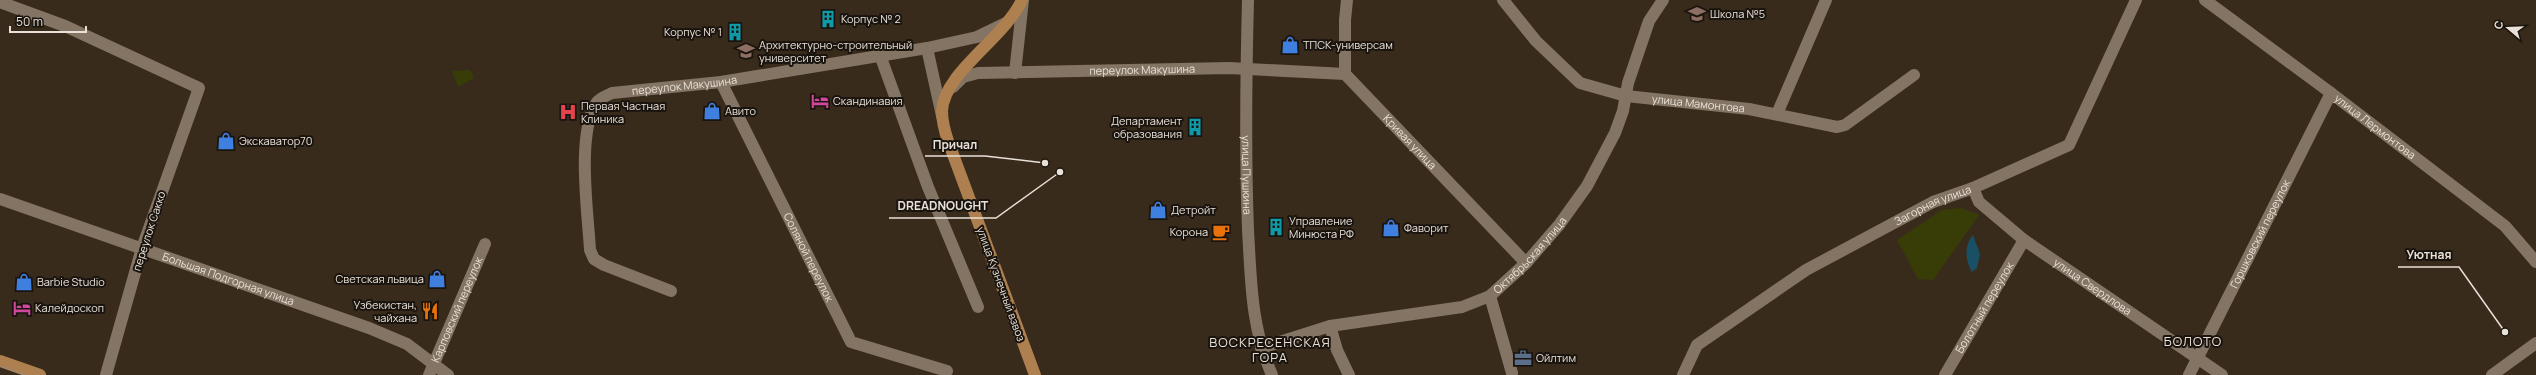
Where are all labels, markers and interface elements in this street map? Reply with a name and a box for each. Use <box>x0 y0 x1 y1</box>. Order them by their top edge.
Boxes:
school or university icon: Школа №5 <box>1687 4 1707 24</box>
place label: Школа №5 <box>1710 6 1765 21</box>
scale bar <box>10 8 86 34</box>
north arrow <box>2488 8 2528 48</box>
building icon: Корпус № 2 <box>818 9 838 29</box>
place label: Корпус № 2 <box>841 11 901 26</box>
text: 50 m <box>16 13 43 30</box>
text: С <box>2490 18 2506 31</box>
building icon: Корпус № 1 <box>725 22 745 42</box>
place label: Корпус № 1 <box>664 24 722 39</box>
shop icon: ТПСК-универсам <box>1280 35 1300 55</box>
place label: Архитектурно-строительный университет <box>759 37 912 65</box>
place label: ТПСК-универсам <box>1303 37 1393 52</box>
school or university icon: Архитектурно-строительный университет <box>736 41 756 61</box>
street label: переулок Макушина <box>1089 61 1195 78</box>
street label: переулок Макушина <box>631 71 738 98</box>
street label: улица Лермонтова <box>2332 90 2419 162</box>
hotel icon: Скандинавия <box>810 91 830 111</box>
street label: улица Мамонтова <box>1651 91 1746 116</box>
place label: Скандинавия <box>833 93 903 108</box>
place label: Первая Частная Клиника <box>581 98 665 126</box>
shop icon: Авито <box>702 101 722 121</box>
hospital icon: Первая Частная Клиника <box>558 102 578 122</box>
place label: Авито <box>725 103 757 118</box>
street label: Кривая улица <box>1380 111 1440 172</box>
place label: Департамент образования <box>1111 113 1182 141</box>
building icon: Департамент образования <box>1185 117 1205 137</box>
shop icon: Экскаватор70 <box>216 131 236 151</box>
callout: Причал <box>925 132 985 156</box>
place label: Экскаватор70 <box>239 133 312 148</box>
street label: улица Пушкина <box>1239 135 1255 215</box>
text: Причал <box>933 136 977 153</box>
street label: Горшковский переулок <box>2226 176 2294 291</box>
street label: Загорная улица <box>1891 181 1973 228</box>
street label: переулок Сакко <box>129 189 169 273</box>
callout: DREADNOUGHT <box>889 194 996 218</box>
text: DREADNOUGHT <box>898 197 989 214</box>
shop icon: Детройт <box>1148 200 1168 220</box>
place label: Детройт <box>1171 202 1216 217</box>
street label: Соляной переулок <box>781 210 838 305</box>
place label: Управление Минюста РФ <box>1289 213 1354 241</box>
street label: Октябрьская улица <box>1490 214 1570 297</box>
building icon: Управление Минюста РФ <box>1266 217 1286 237</box>
shop icon: Фаворит <box>1381 218 1401 238</box>
place label: Фаворит <box>1404 220 1449 235</box>
cafe icon: Корона <box>1211 222 1231 242</box>
street label: улица Кузнечный взвоз <box>974 224 1029 344</box>
place label: Корона <box>1170 224 1208 239</box>
callout: Уютная <box>2398 243 2459 267</box>
text: Уютная <box>2407 246 2451 263</box>
street label: Большая Подгорная улица <box>161 248 297 308</box>
street label: Карповский переулок <box>427 254 486 365</box>
street label: улица Свердлова <box>2051 254 2135 318</box>
street label: Болотный переулок <box>1951 259 2017 356</box>
shop icon: Светская львица <box>427 269 447 289</box>
place label: Светская львица <box>335 271 424 286</box>
shop icon: Barbie Studio <box>14 272 34 292</box>
place label: Barbie Studio <box>37 274 105 289</box>
place label: Узбекистан, чайхана <box>354 297 417 325</box>
hotel icon: Калейдоскоп <box>12 298 32 318</box>
place label: Калейдоскоп <box>35 300 104 315</box>
restaurant icon: Узбекистан, чайхана <box>420 301 440 321</box>
district label: БОЛОТО <box>2164 332 2222 350</box>
district label: ВОСКРЕСЕНСКАЯ ГОРА <box>1209 333 1331 366</box>
office icon: Ойлтим <box>1513 348 1533 368</box>
place label: Ойлтим <box>1536 350 1576 365</box>

